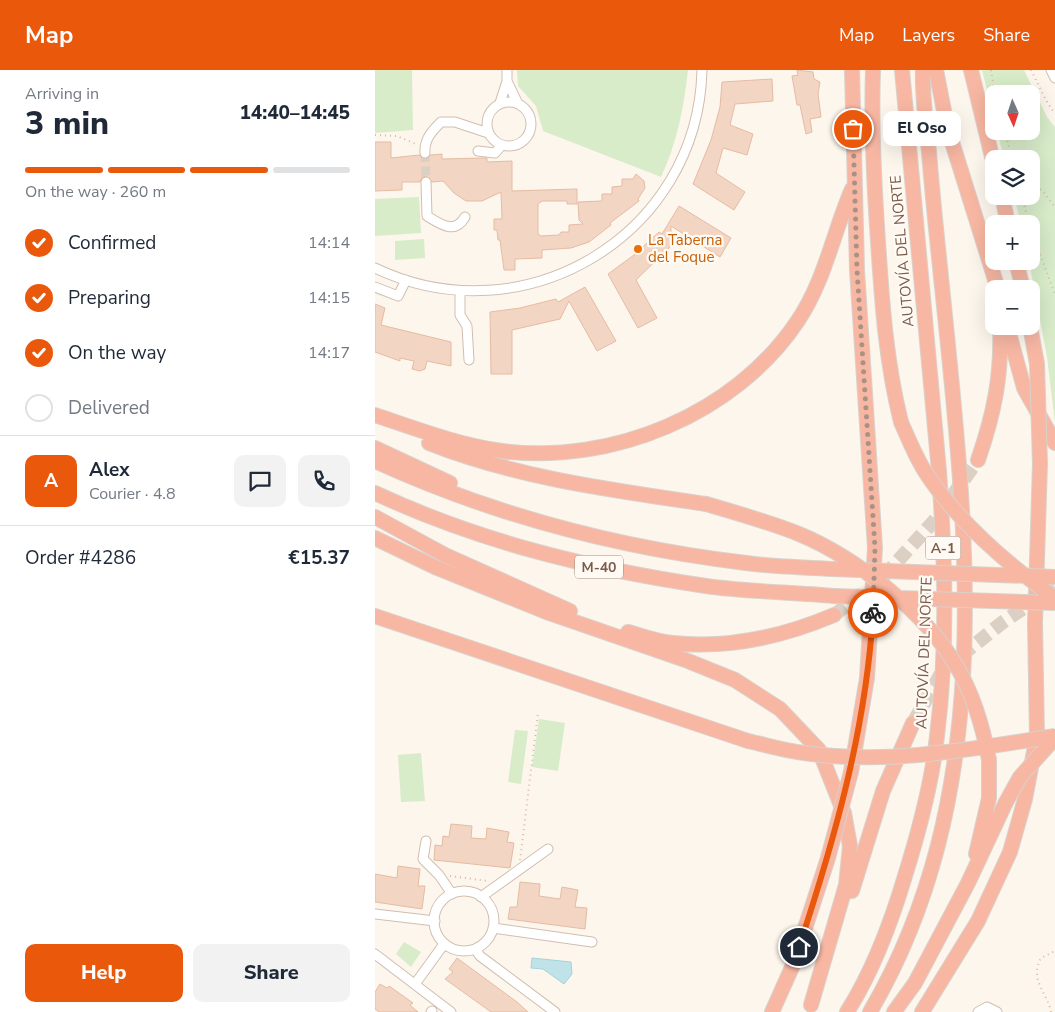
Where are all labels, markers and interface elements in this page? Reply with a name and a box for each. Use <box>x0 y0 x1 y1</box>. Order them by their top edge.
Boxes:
text: Map <box>25 19 73 51</box>
text: Map <box>839 23 874 47</box>
text: Layers <box>902 23 955 47</box>
text: Share <box>983 23 1030 47</box>
text: Arriving in <box>25 83 99 105</box>
north arrow <box>985 85 1040 140</box>
map controls <box>985 85 1040 335</box>
text: 14:40–14:45 <box>239 100 350 126</box>
text: 3 min <box>25 102 109 145</box>
pin <box>832 108 874 150</box>
callout: El Oso <box>883 112 961 146</box>
icon: bag <box>839 115 867 143</box>
text: El Oso <box>897 117 947 139</box>
button: layers <box>985 150 1040 205</box>
street label: AUTOVÍA DEL NORTE <box>885 174 919 328</box>
text: On the way · 260 m <box>25 181 166 203</box>
button: + <box>985 215 1040 270</box>
icon: check <box>25 229 53 257</box>
text: Confirmed <box>68 230 156 256</box>
place label: La Taberna del Foque <box>648 230 722 267</box>
text: 14:14 <box>308 232 350 254</box>
marker: La Taberna del Foque <box>632 243 644 255</box>
button: − <box>985 280 1040 335</box>
icon: check <box>25 284 53 312</box>
text: Preparing <box>68 285 151 311</box>
text: 14:15 <box>308 287 350 309</box>
icon: check <box>25 339 53 367</box>
text: On the way <box>68 340 166 366</box>
text: 14:17 <box>308 342 350 364</box>
text: Delivered <box>68 395 150 421</box>
button: chat <box>234 455 286 507</box>
button: phone <box>298 455 350 507</box>
text: Alex <box>89 457 130 483</box>
text: A <box>44 468 58 494</box>
text: Courier · 4.8 <box>89 483 175 505</box>
road number: A-1 <box>925 536 961 559</box>
text: Order #4286 <box>25 545 136 571</box>
text: €15.37 <box>288 545 350 571</box>
road number: M-40 <box>575 556 623 578</box>
street label: AUTOVÍA DEL NORTE <box>911 577 937 729</box>
courier <box>848 588 898 638</box>
icon: bike <box>859 599 887 627</box>
pin <box>778 926 820 968</box>
icon: home <box>785 933 813 961</box>
button: Help <box>25 944 183 1002</box>
button: Share <box>193 944 350 1002</box>

